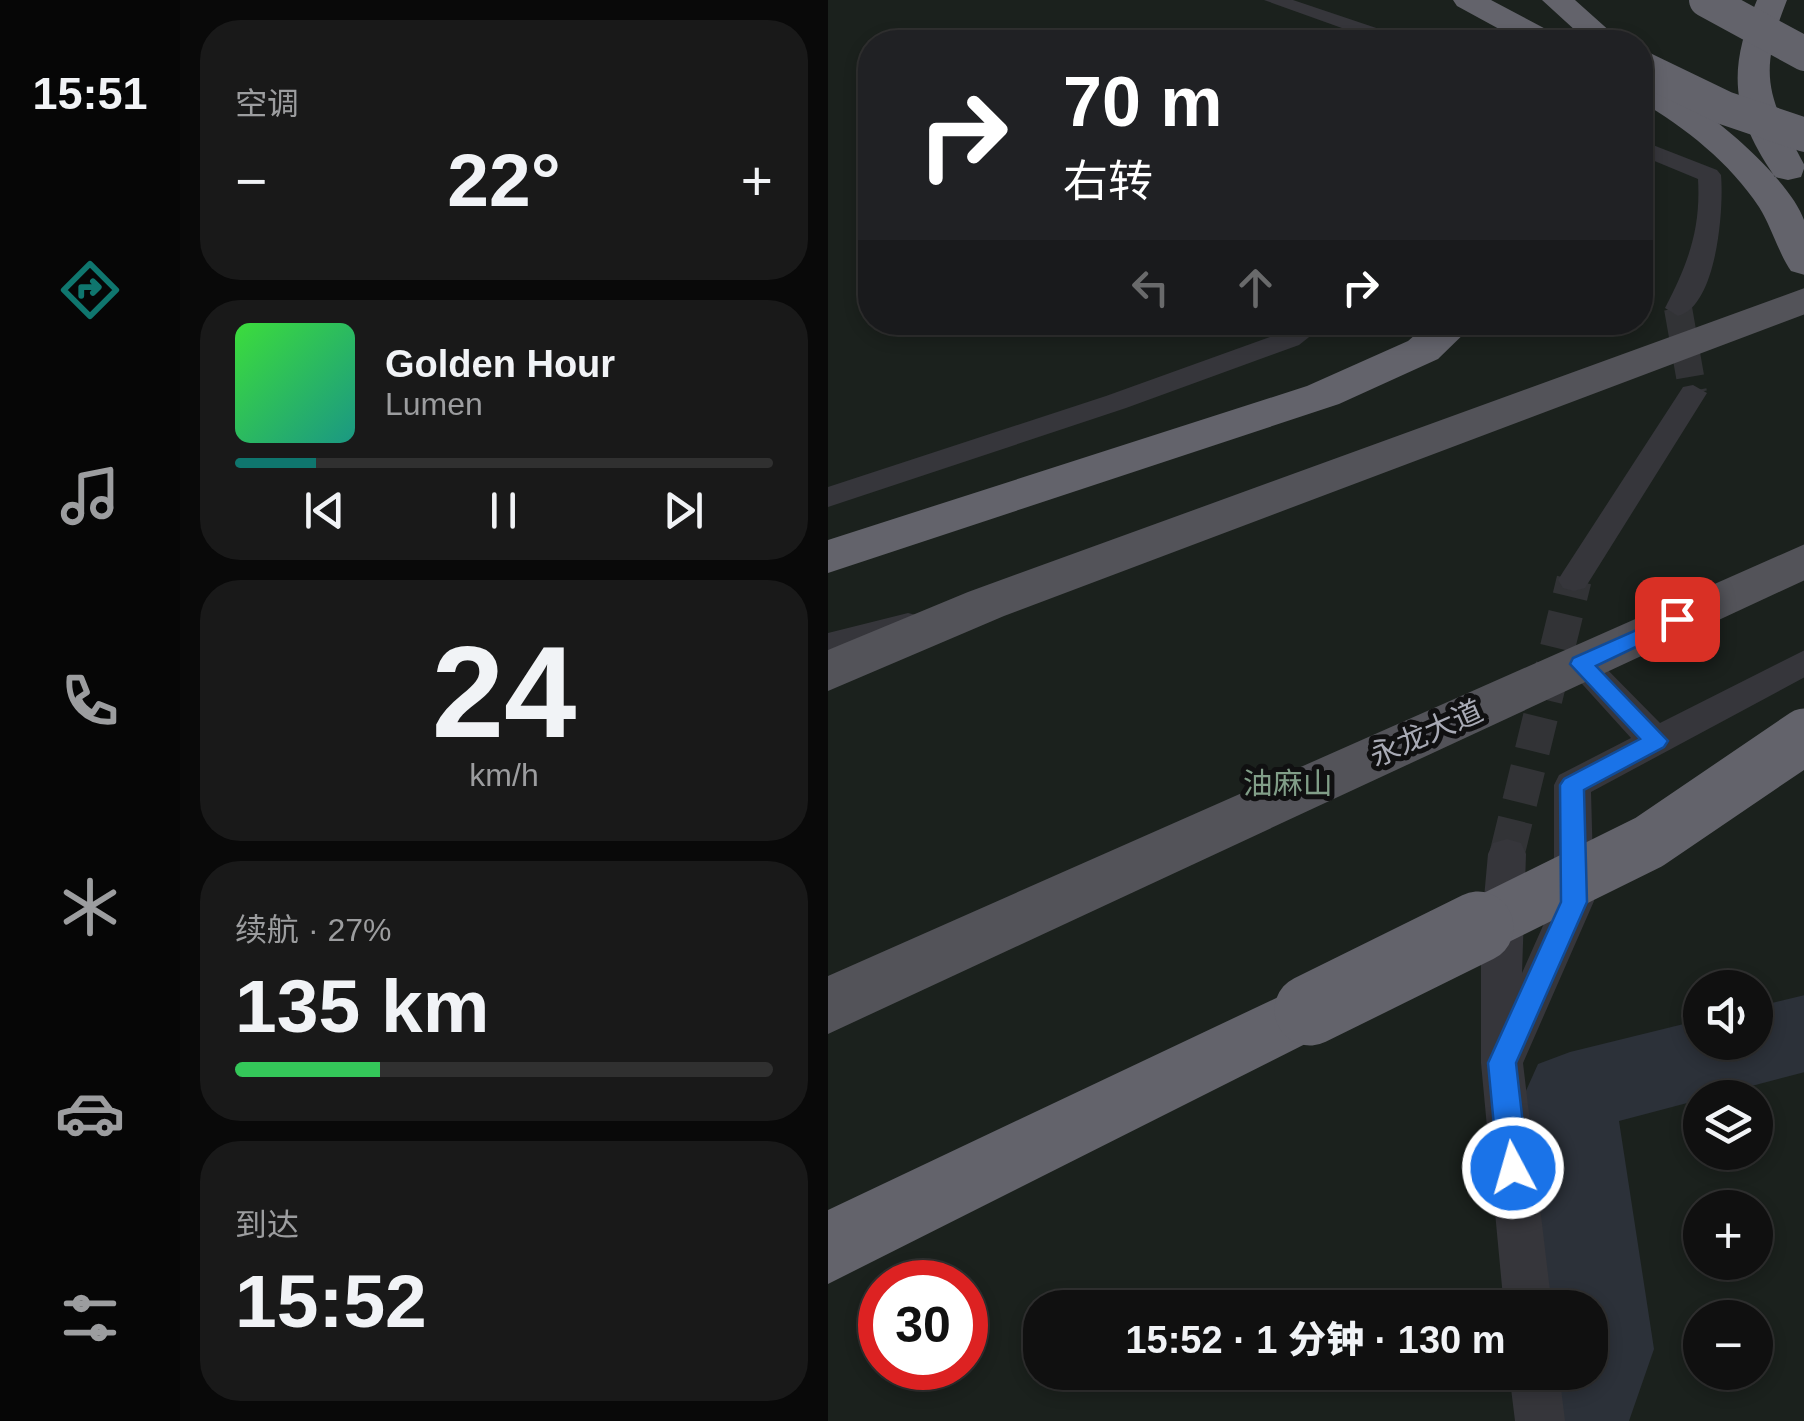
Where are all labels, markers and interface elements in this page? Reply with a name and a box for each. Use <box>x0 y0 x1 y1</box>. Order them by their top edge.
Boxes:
text: 70 m <box>1063 63 1223 141</box>
text: 15:51 <box>32 68 148 119</box>
icon: right <box>898 70 1028 200</box>
text: 空调 <box>235 86 299 122</box>
text: 22° <box>447 138 561 222</box>
text: − <box>235 150 267 212</box>
text: + <box>741 150 773 212</box>
text: 右转 <box>1063 156 1153 207</box>
icon: directions <box>55 255 125 325</box>
icon: left <box>1123 260 1178 315</box>
icon: ahead <box>1228 260 1283 315</box>
icon: right <box>1333 260 1388 315</box>
text: Golden Hour <box>385 343 615 385</box>
text: Lumen <box>385 386 483 422</box>
icon: music <box>55 461 125 531</box>
icon: previous <box>297 483 352 538</box>
icon: pause <box>476 483 531 538</box>
icon: next <box>656 483 711 538</box>
pin <box>1635 577 1720 662</box>
icon: arrive <box>1650 592 1705 647</box>
text: 24 <box>432 619 576 765</box>
icon: phone <box>55 666 125 736</box>
street label: 永龙大道 <box>1364 694 1488 772</box>
text: km/h <box>469 757 539 793</box>
park label: 油麻山 <box>1243 767 1333 800</box>
icon: climate <box>55 872 125 942</box>
text: 续航 · 27% <box>235 912 392 948</box>
text: 135 km <box>235 964 489 1048</box>
map controls <box>1683 970 1773 1390</box>
button: sound <box>1683 970 1773 1060</box>
icon: car <box>55 1078 125 1148</box>
button: layers <box>1683 1080 1773 1170</box>
position arrow <box>1461 1116 1565 1220</box>
button: + <box>1683 1190 1773 1280</box>
text: 到达 <box>235 1207 299 1243</box>
text: 15:52 <box>235 1259 427 1343</box>
speed limit sign: 30 <box>858 1260 988 1390</box>
icon: filters <box>55 1283 125 1353</box>
button: − <box>1683 1300 1773 1390</box>
text: 15:52 · 1 分钟 · 130 m <box>1125 1319 1506 1361</box>

